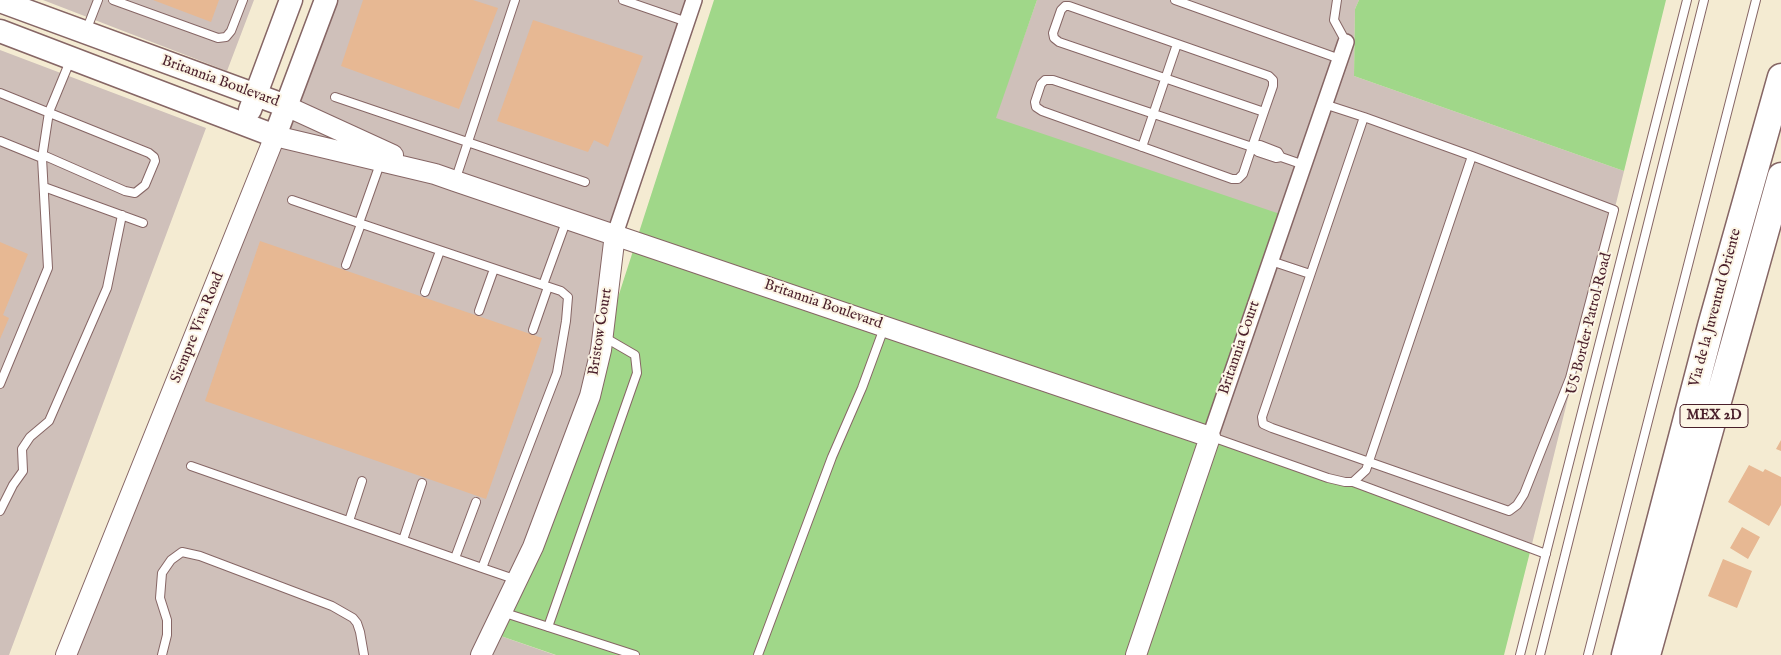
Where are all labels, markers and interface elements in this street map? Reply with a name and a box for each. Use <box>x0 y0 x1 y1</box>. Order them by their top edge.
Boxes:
street label: Britannia Boulevard <box>159 52 281 112</box>
street label: Via de la Juventud Oriente <box>1686 227 1746 389</box>
street label: US Border Patrol Road <box>1564 251 1616 397</box>
street label: Siempre Viva Road <box>168 270 228 386</box>
street label: Britannia Boulevard <box>761 276 885 334</box>
street label: Bristow Court <box>585 287 617 377</box>
street label: Britannia Court <box>1216 299 1264 397</box>
road number: MEX 2D <box>1680 404 1748 428</box>

